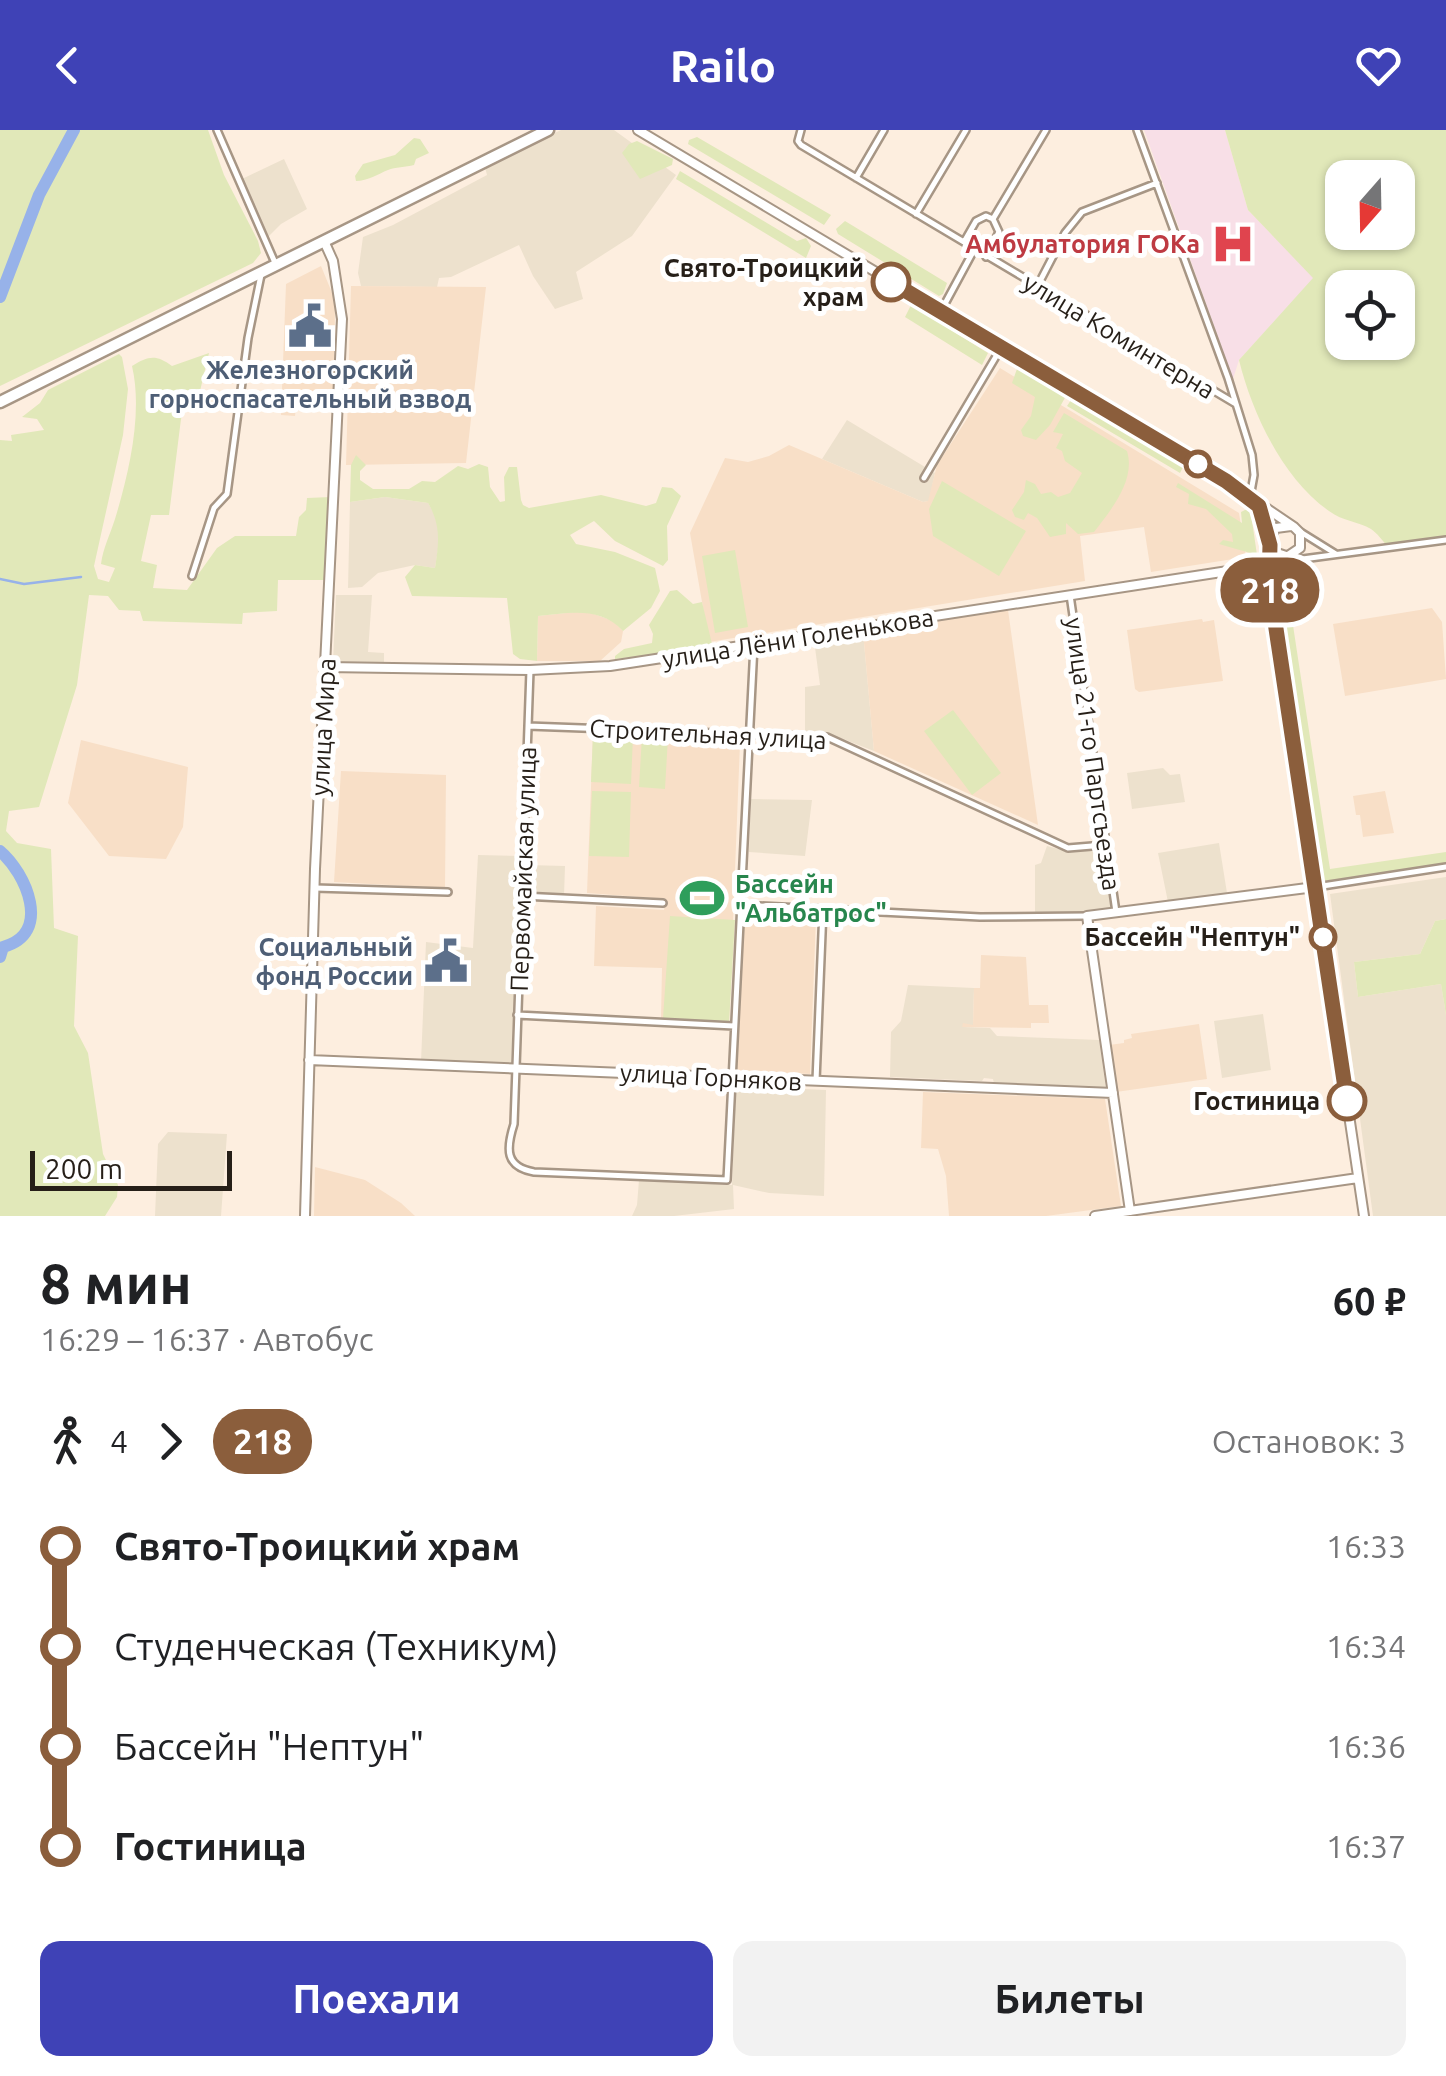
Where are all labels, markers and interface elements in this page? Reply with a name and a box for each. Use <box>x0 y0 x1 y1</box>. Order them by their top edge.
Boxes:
icon: back <box>40 38 95 93</box>
icon: heart <box>1351 38 1406 93</box>
text: Railo <box>670 40 776 91</box>
north arrow <box>1325 160 1415 250</box>
map controls <box>1325 160 1415 360</box>
hospital icon: Амбулатория ГОКа <box>1209 220 1257 268</box>
place label: Амбулатория ГОКа <box>965 230 1200 258</box>
place label: Свято-Троицкий храм <box>664 254 864 311</box>
marker: Свято-Троицкий храм <box>872 263 910 301</box>
street label: улица Коминтерна <box>1018 268 1220 404</box>
button: locate <box>1325 270 1415 360</box>
public building icon: Железногорский горноспасательный взвод <box>286 302 334 350</box>
place label: Железногорский горноспасательный взвод <box>149 356 471 413</box>
unlabelled marker <box>1185 451 1211 477</box>
line badge: 218 <box>1212 558 1328 622</box>
text: 218 <box>1240 570 1300 610</box>
street label: улица Лёни Голенькова <box>660 603 936 673</box>
street label: улица 21-го Партсъезда <box>1060 616 1126 892</box>
street label: улица Мира <box>305 657 341 797</box>
street label: Строительная улица <box>589 714 827 754</box>
street label: Первомайская улица <box>505 746 541 992</box>
place label: Бассейн "Альбатрос" <box>735 870 887 927</box>
sports icon: Бассейн "Альбатрос" <box>678 874 726 922</box>
place label: Бассейн "Нептун" <box>1085 923 1300 951</box>
marker: Бассейн "Нептун" <box>1310 924 1336 950</box>
place label: Социальный фонд России <box>256 933 413 990</box>
public building icon: Социальный фонд России <box>422 937 470 985</box>
street label: улица Горняков <box>619 1058 803 1096</box>
marker: Гостиница <box>1328 1082 1366 1120</box>
place label: Гостиница <box>1193 1087 1320 1115</box>
scale bar <box>30 1146 232 1190</box>
text: 200 m <box>45 1153 123 1184</box>
text: 8 мин <box>40 1253 192 1314</box>
text: 60 ₽ <box>1333 1280 1406 1322</box>
text: 16:29 – 16:37 · Автобус <box>40 1321 374 1357</box>
icon: walk <box>40 1414 95 1469</box>
icon: forward <box>143 1414 198 1469</box>
text: 218 <box>233 1421 292 1461</box>
text: 4 <box>110 1423 128 1459</box>
text: Остановок: 3 <box>1212 1423 1406 1459</box>
text: Свято-Троицкий храм <box>114 1525 520 1567</box>
text: 16:33 <box>1326 1528 1406 1564</box>
text: Студенческая (Техникум) <box>114 1625 559 1667</box>
text: 16:34 <box>1326 1628 1406 1664</box>
text: Бассейн "Нептун" <box>114 1725 425 1767</box>
text: 16:36 <box>1326 1728 1406 1764</box>
text: Гостиница <box>114 1825 307 1867</box>
text: 16:37 <box>1326 1828 1406 1864</box>
button: Поехали <box>40 1941 713 2056</box>
button: Билеты <box>733 1941 1406 2056</box>

